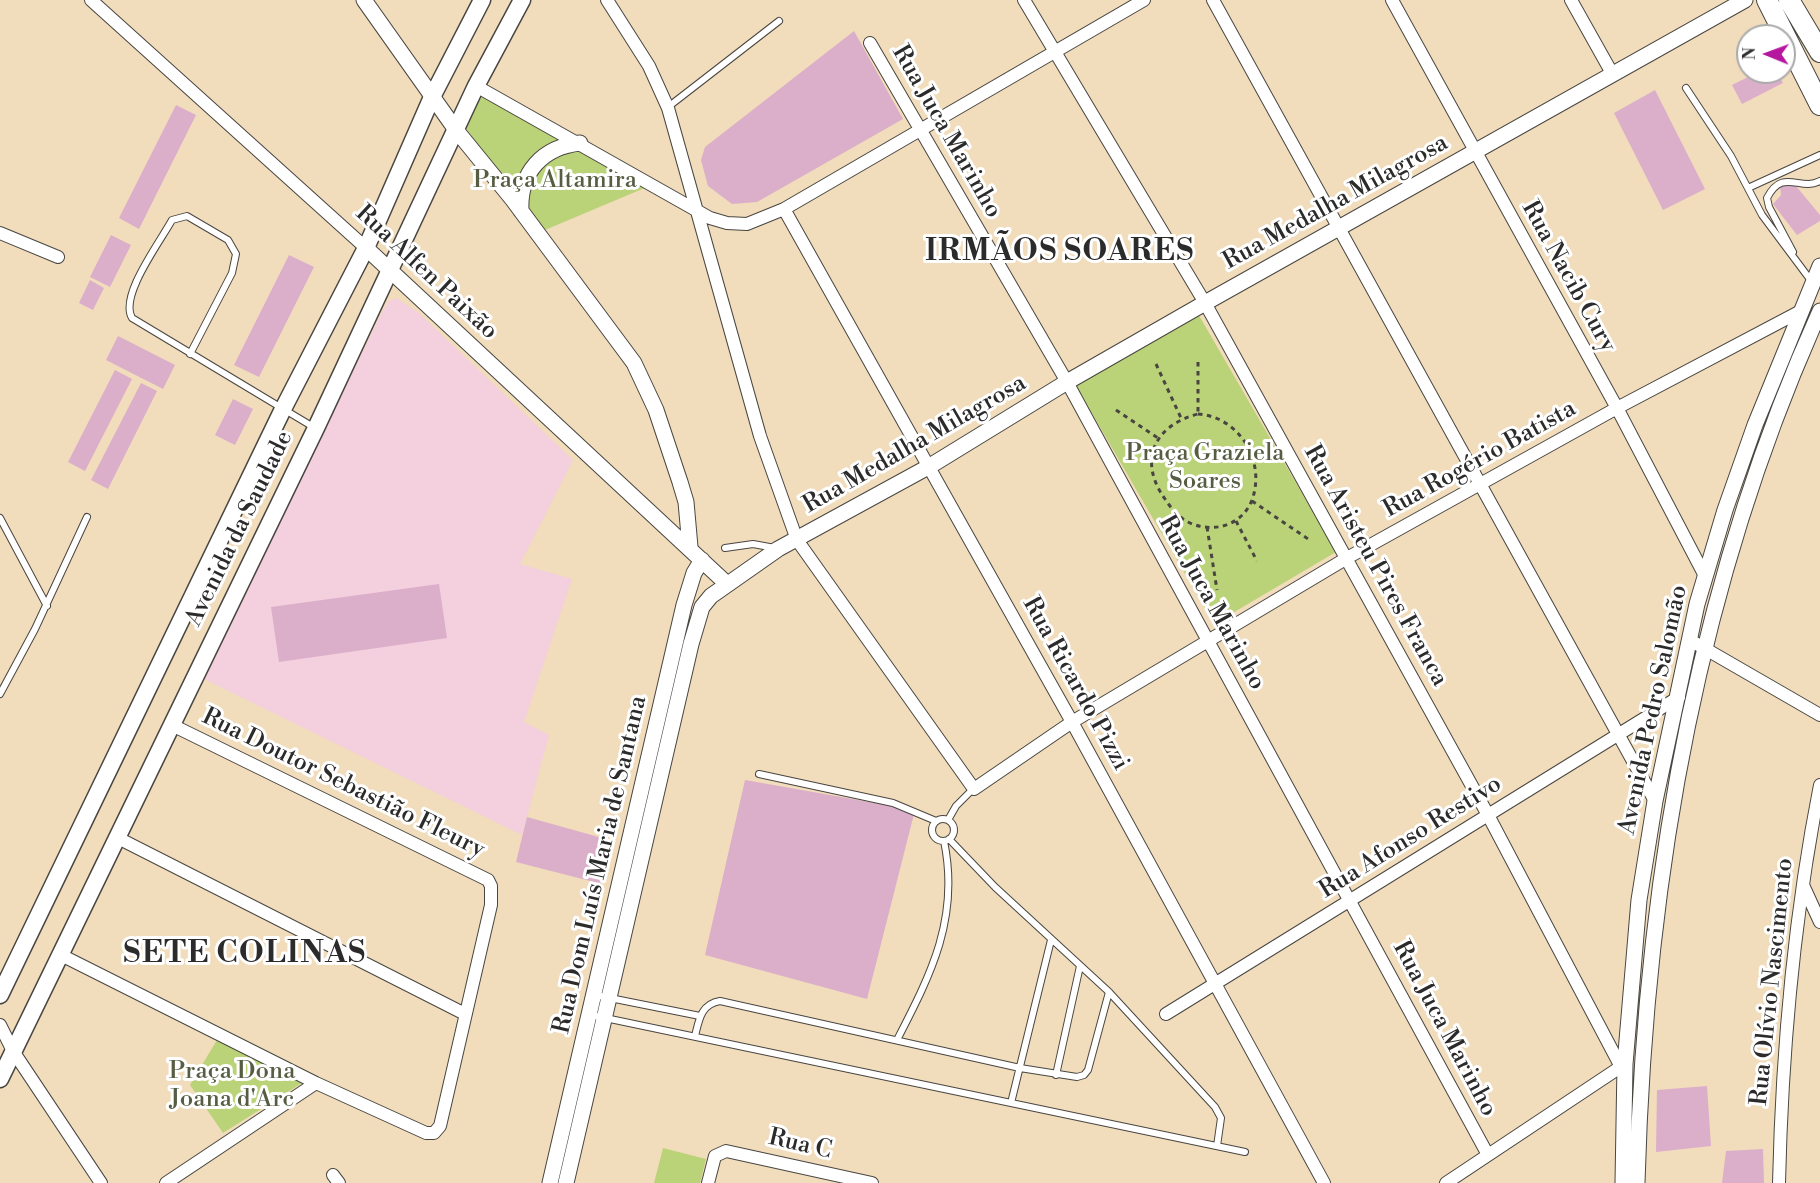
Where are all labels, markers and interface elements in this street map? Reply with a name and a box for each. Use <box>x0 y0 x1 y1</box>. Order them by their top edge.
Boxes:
north arrow <box>1736 24 1796 84</box>
street label: Rua Juca Marinho <box>885 40 1007 224</box>
text: N <box>1740 47 1760 60</box>
street label: Rua Medalha Milagrosa <box>1219 129 1453 277</box>
park label: Praça Altamira <box>473 167 637 195</box>
street label: Rua Nacib Cury <box>1515 196 1621 358</box>
street label: Rua Alfen Paixão <box>349 200 503 346</box>
district label: IRMÃOS SOARES <box>925 235 1195 271</box>
street label: Rua Medalha Milagrosa <box>798 369 1032 521</box>
street label: Rua Rogério Batista <box>1379 395 1581 525</box>
street label: Avenida da Saudade <box>180 427 300 631</box>
park label: Praça Graziela Soares <box>1126 440 1284 496</box>
street label: Rua Aristeu Pires Franca <box>1297 441 1453 691</box>
street label: Rua Juca Marinho <box>1151 511 1271 695</box>
street label: Avenida Pedro Salomão <box>1613 583 1695 837</box>
street label: Rua Ricardo Pizzi <box>1015 592 1135 776</box>
street label: Rua Dom Luís Maria de Santana <box>548 693 654 1037</box>
street label: Rua Doutor Sebastião Fleury <box>197 703 489 865</box>
street label: Rua Afonso Restivo <box>1315 770 1507 906</box>
street label: Rua Olívio Nascimento <box>1746 857 1800 1107</box>
street label: Rua Juca Marinho <box>1386 936 1502 1122</box>
district label: SETE COLINAS <box>123 937 367 973</box>
park label: Praça Dona Joana d'Arc <box>169 1058 295 1114</box>
street label: Rua C <box>766 1124 834 1166</box>

